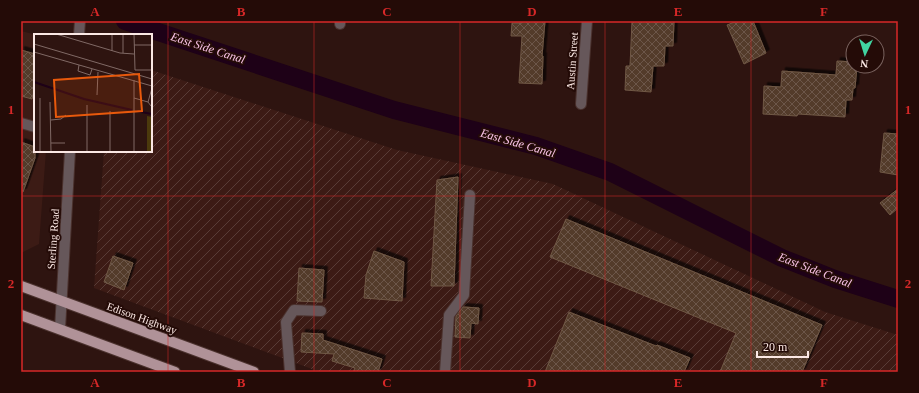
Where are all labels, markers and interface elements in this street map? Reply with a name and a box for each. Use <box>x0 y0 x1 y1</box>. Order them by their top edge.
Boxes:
text: A <box>90 4 100 19</box>
text: B <box>237 4 246 19</box>
text: C <box>382 4 392 19</box>
text: D <box>527 4 537 19</box>
text: E <box>674 4 682 19</box>
text: F <box>820 4 828 19</box>
water label: East Side Canal <box>168 29 248 67</box>
street label: Austin Street <box>564 32 580 90</box>
inset map <box>34 34 152 152</box>
north arrow <box>845 34 885 74</box>
text: N <box>860 58 869 70</box>
text: 1 <box>8 102 14 117</box>
text: 1 <box>905 102 911 117</box>
water label: East Side Canal <box>478 125 558 161</box>
street label: Sterling Road <box>45 208 61 270</box>
water label: East Side Canal <box>775 249 854 291</box>
text: 2 <box>8 276 14 291</box>
text: 2 <box>905 276 911 291</box>
street label: Edison Highway <box>105 300 179 336</box>
scale bar <box>757 333 808 359</box>
text: 20 m <box>763 340 788 354</box>
text: A <box>90 375 100 390</box>
text: B <box>237 375 246 390</box>
text: C <box>382 375 392 390</box>
text: D <box>527 375 537 390</box>
text: E <box>674 375 682 390</box>
text: F <box>820 375 828 390</box>

